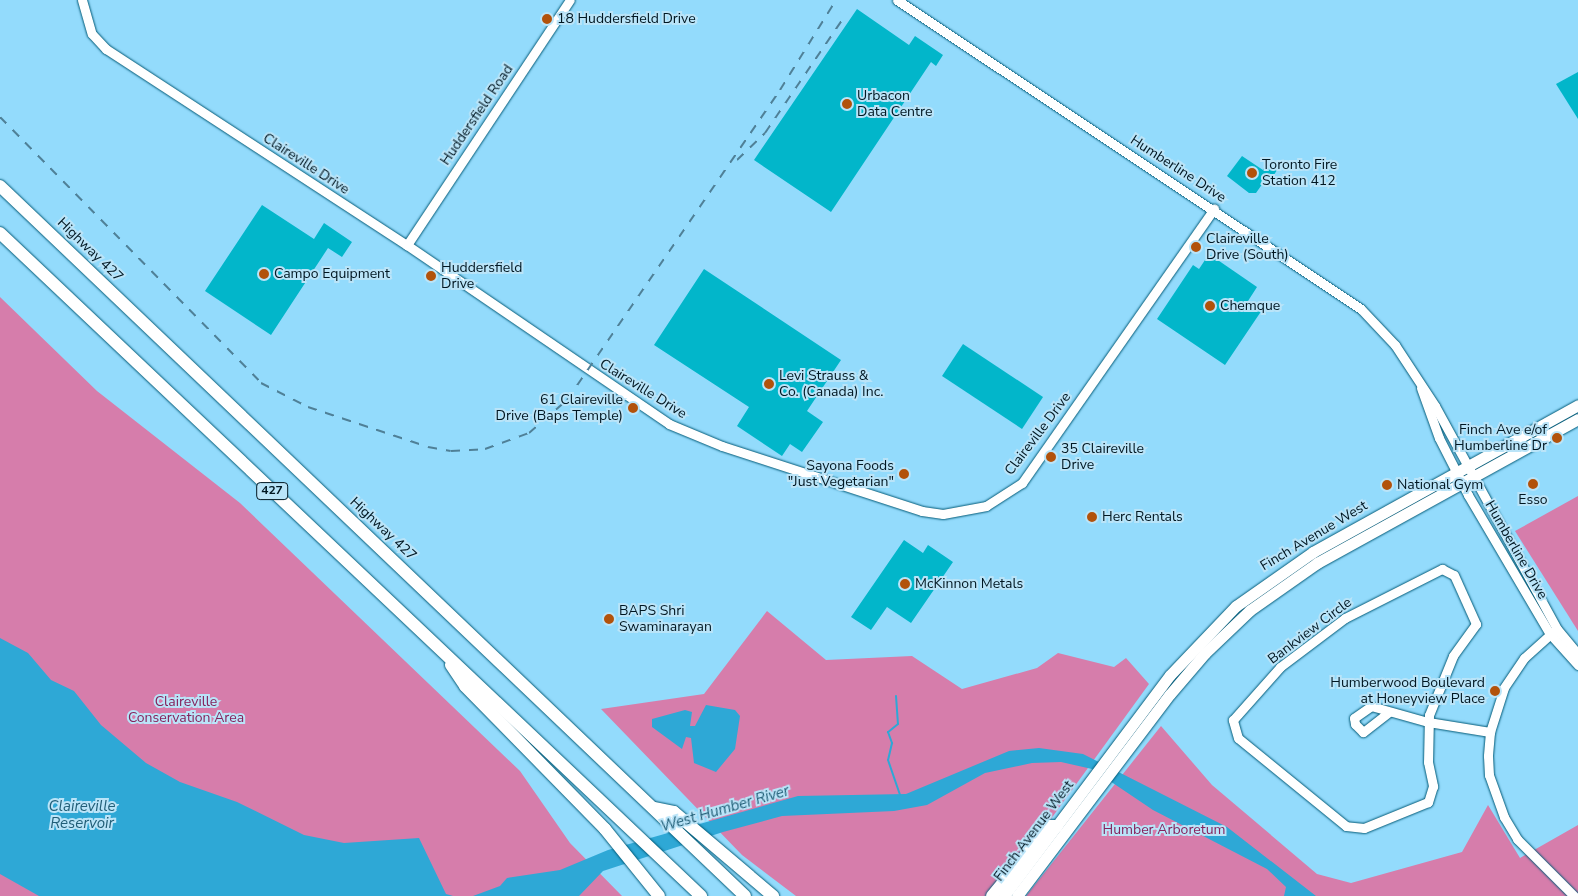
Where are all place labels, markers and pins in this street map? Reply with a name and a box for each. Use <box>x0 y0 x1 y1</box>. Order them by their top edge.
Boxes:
place label: 18 Huddersfield Drive <box>557 11 696 27</box>
marker: 18 Huddersfield Drive <box>541 13 553 25</box>
place label: Urbacon Data Centre <box>857 88 932 120</box>
marker: Urbacon Data Centre <box>841 98 853 110</box>
place label: Toronto Fire Station 412 <box>1262 157 1337 190</box>
marker: Toronto Fire Station 412 <box>1246 167 1258 179</box>
place label: Claireville Drive (South) <box>1206 231 1289 264</box>
marker: Claireville Drive (South) <box>1190 241 1202 253</box>
place label: Huddersfield Drive <box>441 260 522 292</box>
place label: Campo Equipment <box>274 266 390 282</box>
marker: Campo Equipment <box>258 268 270 280</box>
marker: Huddersfield Drive <box>425 270 437 282</box>
place label: Chemque <box>1220 298 1280 314</box>
marker: Chemque <box>1204 300 1216 312</box>
place label: Levi Strauss & Co. (Canada) Inc. <box>779 368 883 401</box>
marker: Levi Strauss & Co. (Canada) Inc. <box>763 378 775 390</box>
place label: 61 Claireville Drive (Baps Temple) <box>496 392 623 424</box>
marker: 61 Claireville Drive (Baps Temple) <box>627 402 639 414</box>
place label: Finch Ave e/of Humberline Dr <box>1454 422 1547 454</box>
marker: Finch Ave e/of Humberline Dr <box>1551 432 1563 444</box>
place label: 35 Claireville Drive <box>1061 441 1144 474</box>
marker: 35 Claireville Drive <box>1045 451 1057 463</box>
place label: Sayona Foods "Just Vegetarian" <box>788 458 894 491</box>
marker: Sayona Foods "Just Vegetarian" <box>898 468 910 480</box>
place label: National Gym <box>1397 477 1483 493</box>
marker: Esso <box>1527 478 1539 490</box>
marker: National Gym <box>1381 479 1393 491</box>
place label: Esso <box>1518 492 1548 508</box>
place label: Herc Rentals <box>1102 509 1183 525</box>
marker: Herc Rentals <box>1086 511 1098 523</box>
place label: McKinnon Metals <box>915 576 1023 592</box>
marker: McKinnon Metals <box>899 578 911 590</box>
place label: BAPS Shri Swaminarayan <box>619 603 712 636</box>
marker: BAPS Shri Swaminarayan <box>603 613 615 625</box>
place label: Humberwood Boulevard at Honeyview Place <box>1330 675 1485 708</box>
marker: Humberwood Boulevard at Honeyview Place <box>1489 685 1501 697</box>

